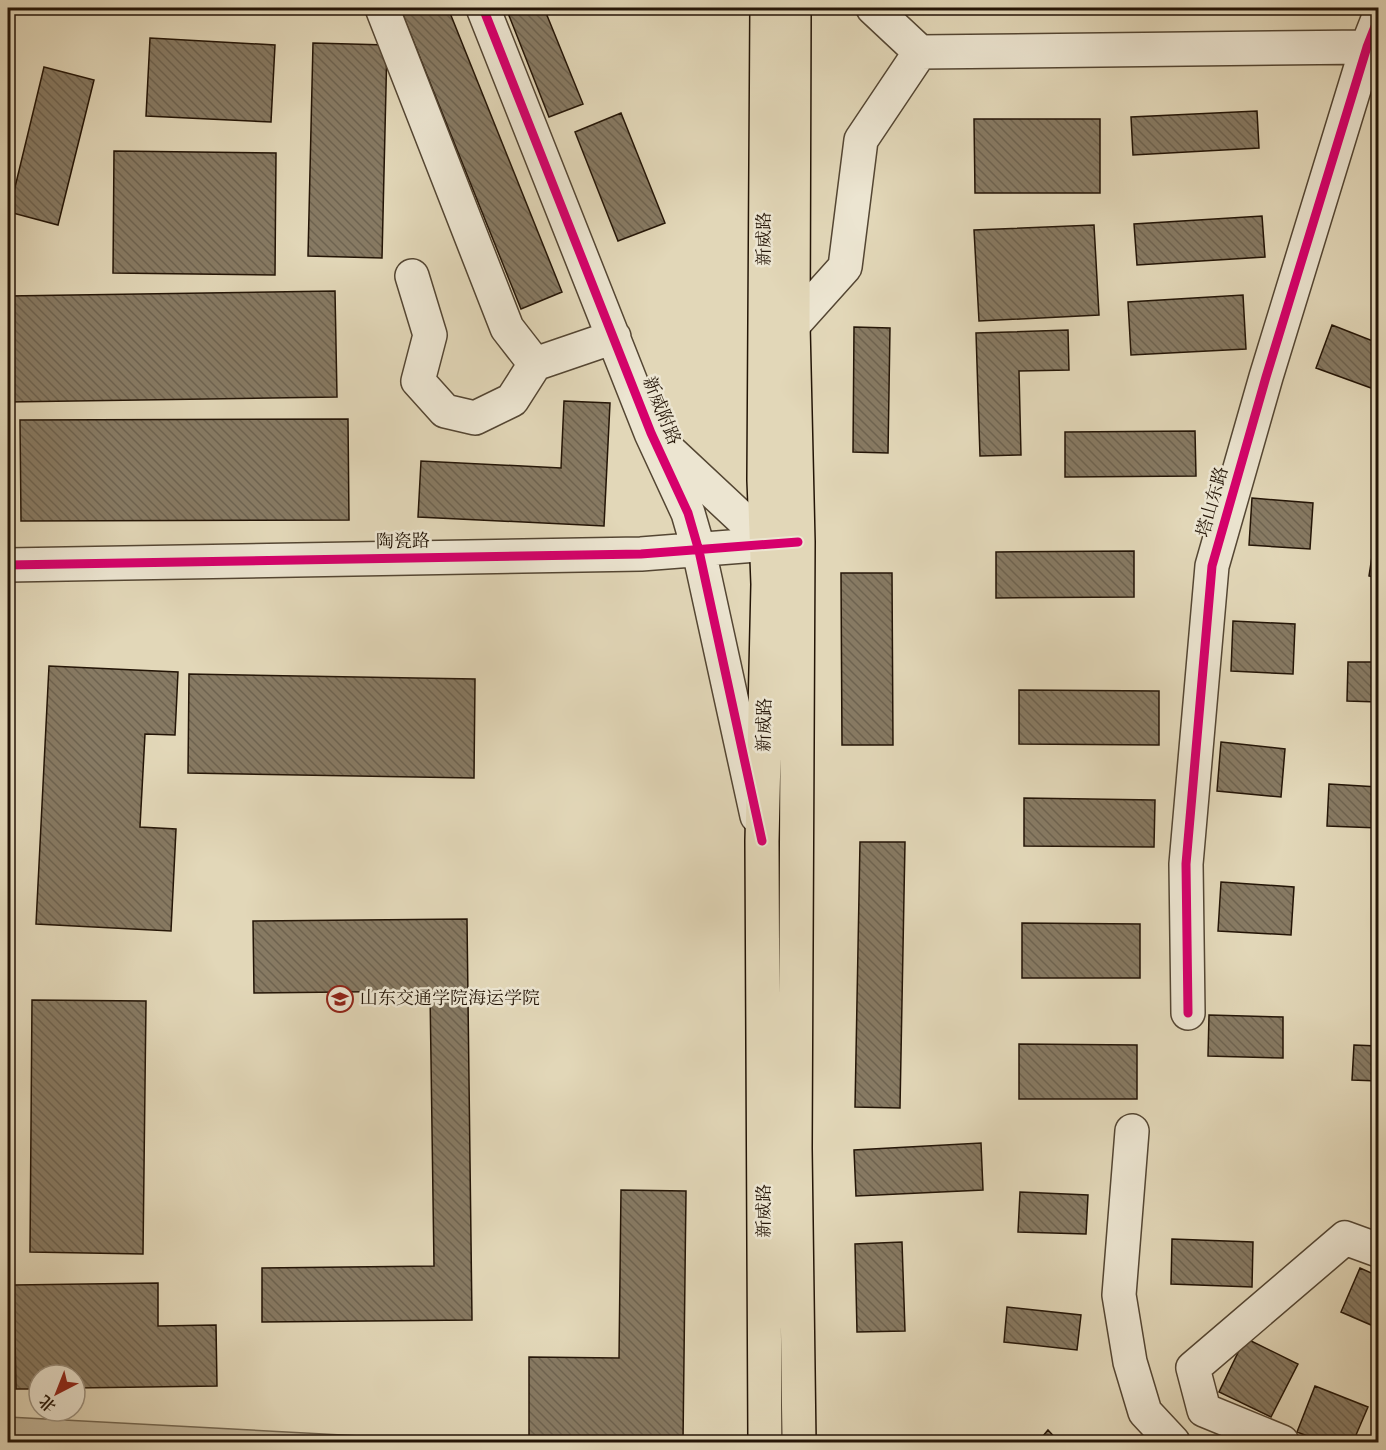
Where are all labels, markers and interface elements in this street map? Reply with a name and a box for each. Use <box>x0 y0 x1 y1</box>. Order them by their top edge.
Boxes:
street label: 新威路 <box>754 212 774 266</box>
street label: 新威附路 <box>639 374 685 448</box>
street label: 塔山东路 <box>1193 464 1232 539</box>
street label: 陶瓷路 <box>376 531 430 551</box>
street label: 新威路 <box>754 698 774 752</box>
school or university icon: 山东交通学院海运学院 <box>325 984 355 1014</box>
place label: 山东交通学院海运学院 <box>360 988 540 1008</box>
street label: 新威路 <box>754 1184 774 1238</box>
north arrow <box>27 1363 87 1423</box>
text: 北 <box>36 1391 60 1415</box>

